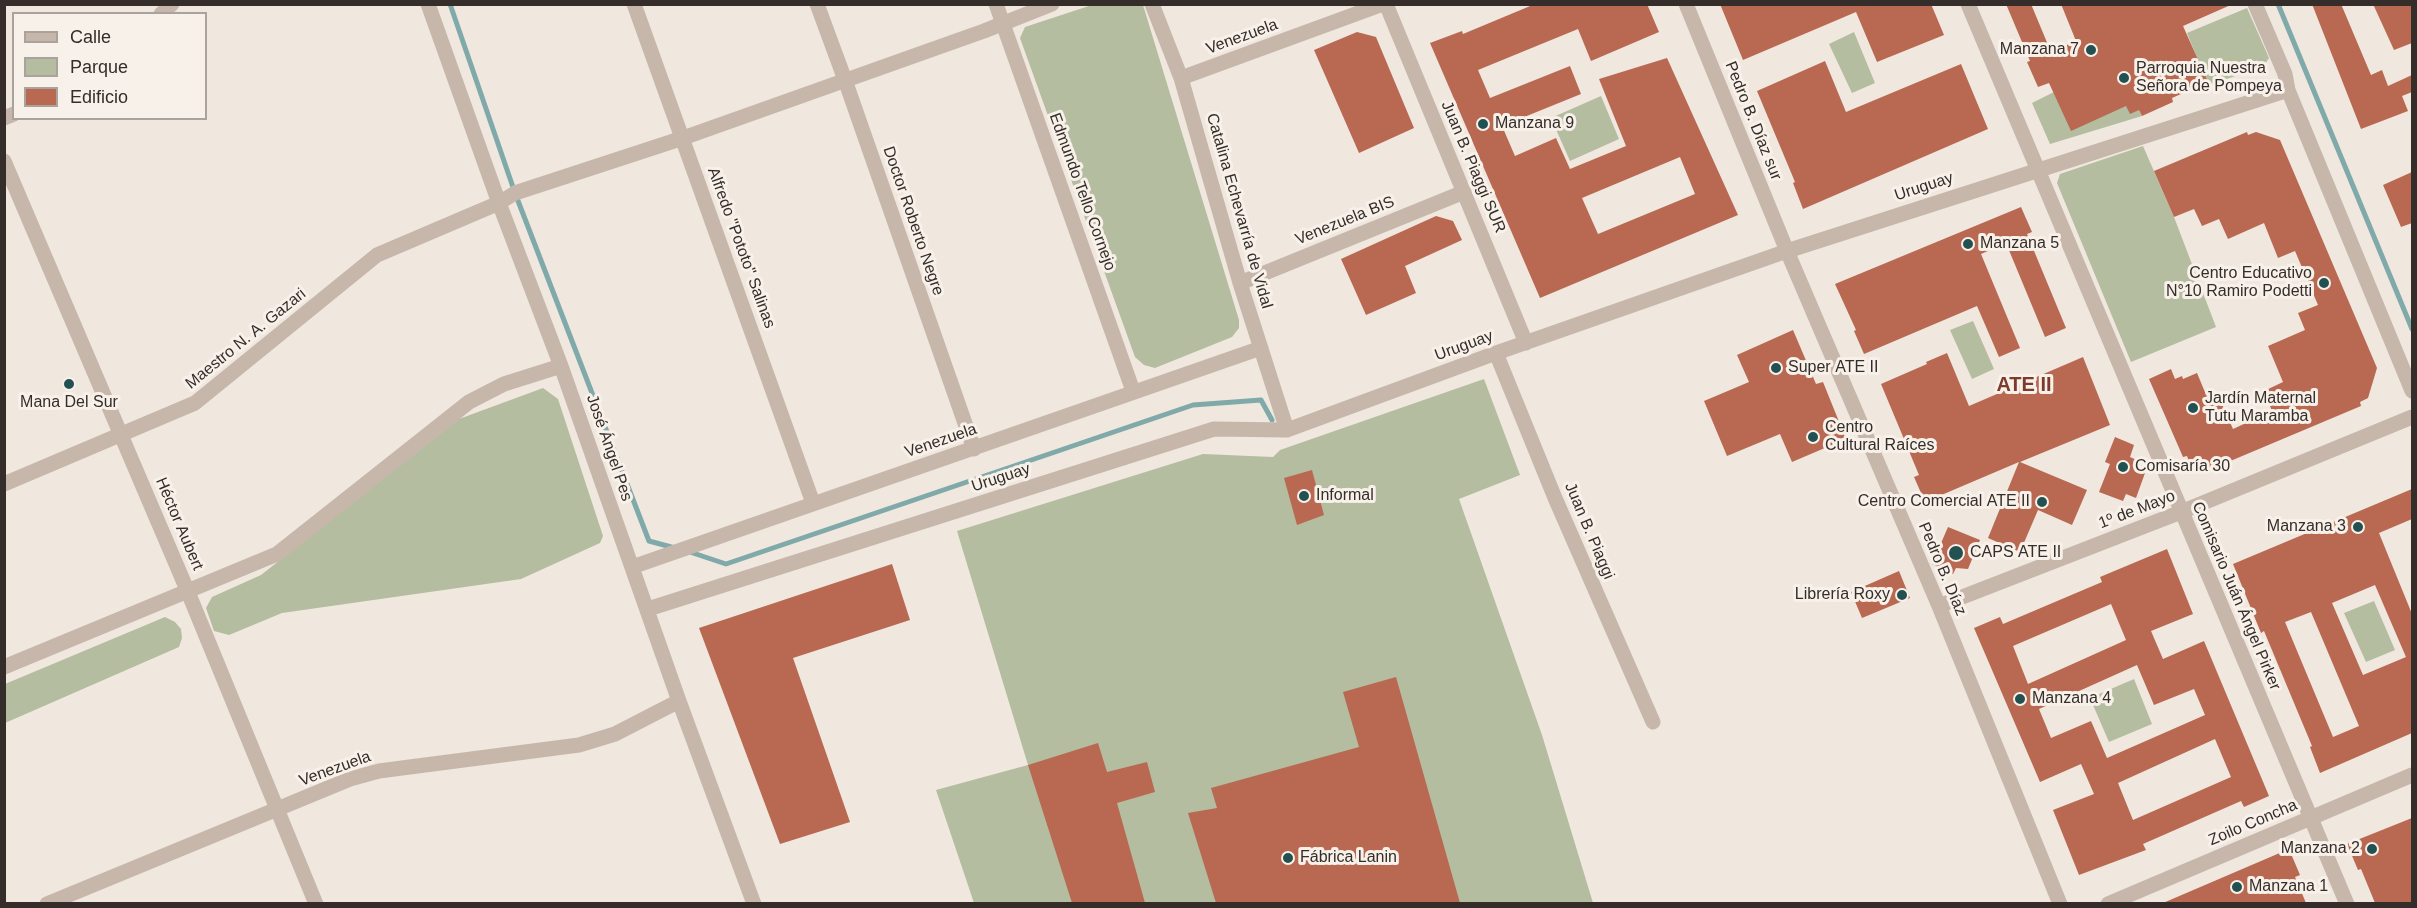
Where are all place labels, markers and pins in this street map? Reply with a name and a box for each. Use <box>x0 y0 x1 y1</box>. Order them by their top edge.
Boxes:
place label: Manzana 7 <box>2000 40 2079 60</box>
marker: Manzana 7 <box>2084 43 2098 57</box>
place label: Parroquia Nuestra Señora de Pompeya <box>2136 59 2282 97</box>
marker: Parroquia Nuestra Señora de Pompeya <box>2117 71 2131 85</box>
place label: Manzana 9 <box>1495 114 1574 134</box>
marker: Manzana 9 <box>1476 117 1490 131</box>
place label: Manzana 5 <box>1980 234 2059 254</box>
marker: Manzana 5 <box>1961 237 1975 251</box>
place label: Centro Educativo N°10 Ramiro Podetti <box>2166 264 2312 302</box>
marker: Centro Educativo N°10 Ramiro Podetti <box>2317 276 2331 290</box>
place label: Super ATE II <box>1788 358 1878 378</box>
marker: Super ATE II <box>1769 361 1783 375</box>
marker: Mana Del Sur <box>62 377 76 391</box>
place label: Jardín Maternal Tutu Maramba <box>2205 389 2316 427</box>
place label: Mana Del Sur <box>20 393 118 413</box>
marker: Jardín Maternal Tutu Maramba <box>2186 401 2200 415</box>
place label: Centro Cultural Raíces <box>1825 418 1934 456</box>
marker: Centro Cultural Raíces <box>1806 430 1820 444</box>
place label: Comisaría 30 <box>2135 457 2230 477</box>
marker: Comisaría 30 <box>2116 460 2130 474</box>
place label: Informal <box>1316 486 1374 506</box>
marker: Informal <box>1297 489 1311 503</box>
place label: Centro Comercial ATE II <box>1858 492 2030 512</box>
marker: Centro Comercial ATE II <box>2035 495 2049 509</box>
place label: Manzana 3 <box>2267 517 2346 537</box>
marker: Manzana 3 <box>2351 520 2365 534</box>
place label: CAPS ATE II <box>1970 543 2061 563</box>
marker: CAPS ATE II <box>1947 544 1965 562</box>
place label: Librería Roxy <box>1795 585 1890 605</box>
marker: Librería Roxy <box>1895 588 1909 602</box>
place label: Manzana 4 <box>2032 689 2111 709</box>
marker: Manzana 4 <box>2013 692 2027 706</box>
place label: Manzana 2 <box>2281 839 2360 859</box>
marker: Manzana 2 <box>2365 842 2379 856</box>
place label: Fábrica Lanin <box>1300 848 1397 868</box>
marker: Fábrica Lanin <box>1281 851 1295 865</box>
place label: Manzana 1 <box>2249 877 2328 897</box>
marker: Manzana 1 <box>2230 880 2244 894</box>

